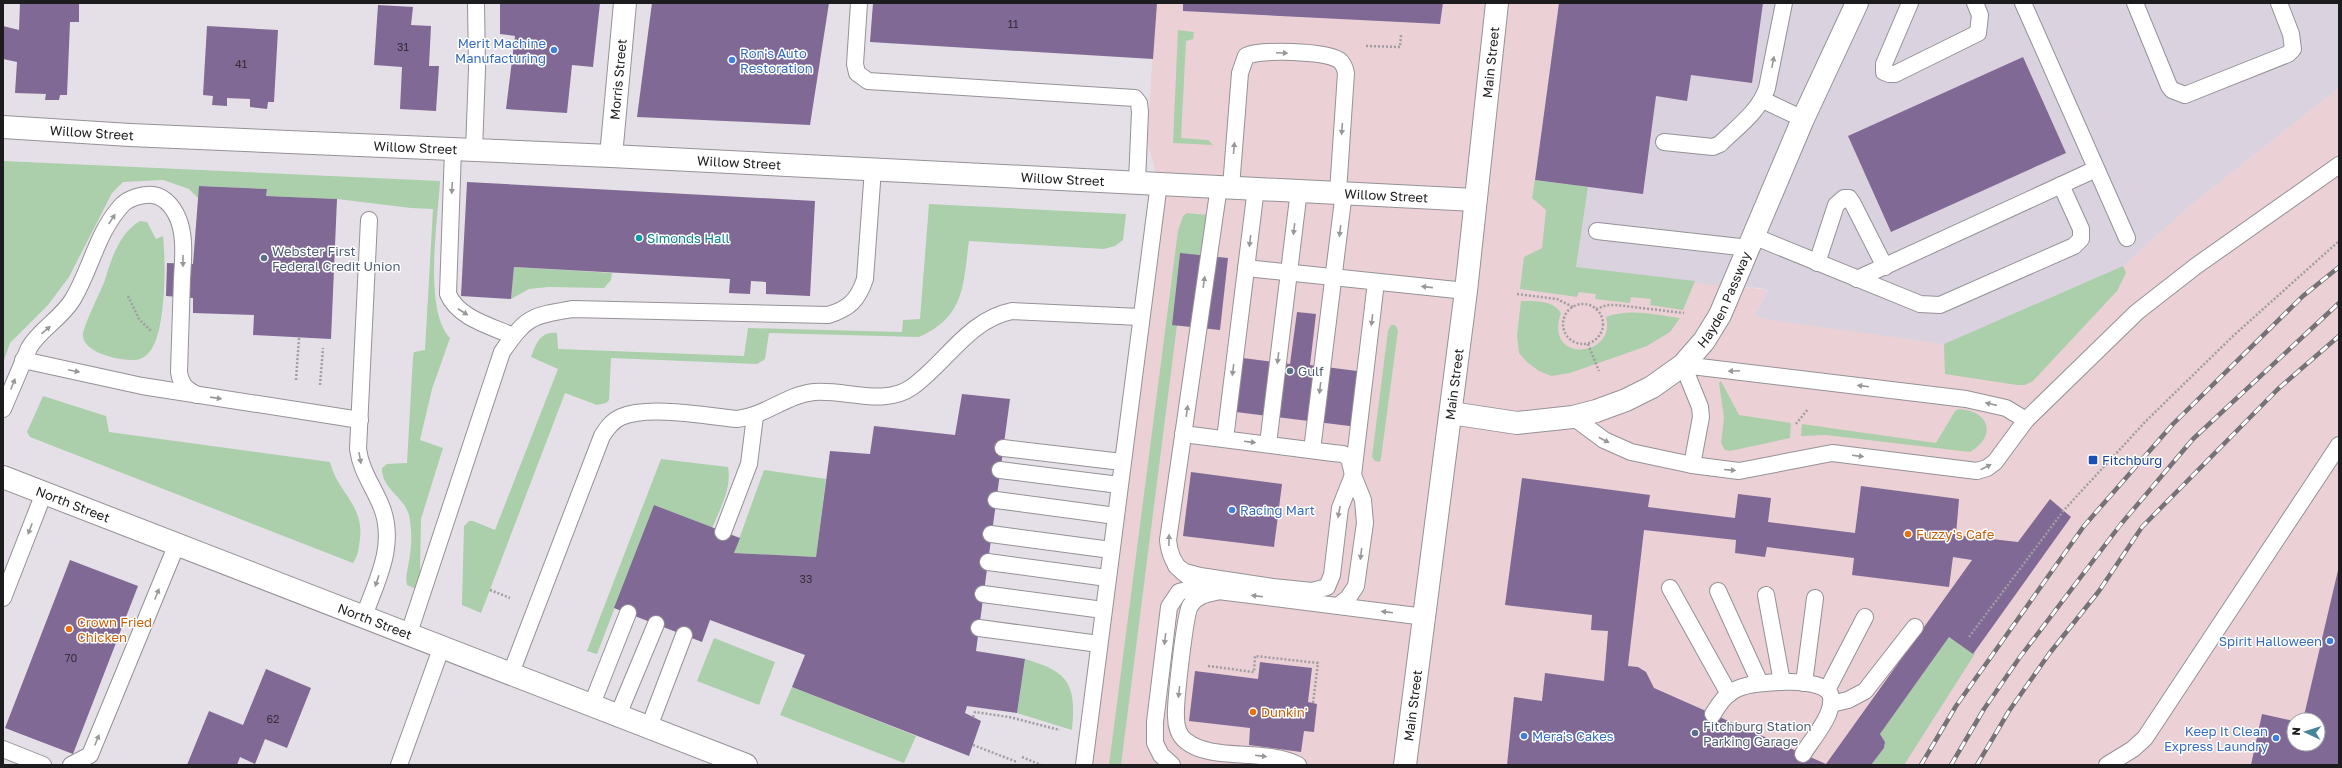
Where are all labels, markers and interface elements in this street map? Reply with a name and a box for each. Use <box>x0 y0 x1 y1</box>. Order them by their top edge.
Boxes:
house number: 11 <box>1008 17 1018 30</box>
street label: Main Street <box>1479 26 1502 99</box>
place label: Merit Machine Manufacturing <box>455 35 546 66</box>
street label: Morris Street <box>606 38 630 121</box>
house number: 31 <box>397 40 409 53</box>
marker: Merit Machine Manufacturing <box>549 45 559 55</box>
place label: Ron's Auto Restoration <box>740 45 813 76</box>
one-way arrow <box>1276 50 1289 56</box>
marker: Ron's Auto Restoration <box>727 55 737 65</box>
one-way arrow <box>1770 56 1776 68</box>
house number: 41 <box>235 57 247 70</box>
street label: Willow Street <box>49 122 134 143</box>
one-way arrow <box>1339 123 1346 135</box>
street label: Willow Street <box>373 138 458 157</box>
one-way arrow <box>1231 142 1237 154</box>
street label: Willow Street <box>697 152 782 173</box>
street label: Willow Street <box>1020 169 1105 189</box>
one-way arrow <box>448 182 455 194</box>
street label: Willow Street <box>1344 185 1429 206</box>
one-way arrow <box>108 213 115 225</box>
one-way arrow <box>1291 223 1297 235</box>
one-way arrow <box>1337 225 1343 237</box>
place label: Simonds Hall <box>647 230 730 246</box>
marker: Simonds Hall <box>634 233 644 243</box>
one-way arrow <box>1246 235 1253 247</box>
place label: Webster First Federal Credit Union <box>272 243 400 274</box>
street label: Hayden Passway <box>1694 248 1754 351</box>
marker: Webster First Federal Credit Union <box>259 253 269 263</box>
one-way arrow <box>180 255 186 268</box>
one-way arrow <box>1201 276 1207 288</box>
one-way arrow <box>1421 284 1433 290</box>
one-way arrow <box>457 308 468 316</box>
one-way arrow <box>1368 314 1375 326</box>
one-way arrow <box>40 325 51 334</box>
street label: Main Street <box>1441 348 1467 421</box>
one-way arrow <box>1275 352 1282 364</box>
place label: Gulf <box>1298 363 1324 379</box>
one-way arrow <box>1230 364 1236 376</box>
marker: Gulf <box>1285 366 1295 376</box>
one-way arrow <box>1728 367 1740 374</box>
one-way arrow <box>68 369 81 375</box>
one-way arrow <box>10 378 16 390</box>
one-way arrow <box>1317 382 1323 394</box>
one-way arrow <box>1857 383 1869 389</box>
one-way arrow <box>210 395 222 401</box>
one-way arrow <box>1985 401 1997 407</box>
one-way arrow <box>1184 405 1190 417</box>
one-way arrow <box>1598 437 1610 443</box>
one-way arrow <box>1244 439 1256 445</box>
one-way arrow <box>357 452 363 465</box>
place label: Fitchburg <box>2102 452 2162 468</box>
one-way arrow <box>1852 453 1864 459</box>
marker: Fitchburg <box>2087 454 2099 466</box>
one-way arrow <box>1980 464 1992 470</box>
one-way arrow <box>1724 466 1736 473</box>
street label: North Street <box>34 483 112 526</box>
place label: Racing Mart <box>1240 502 1315 518</box>
marker: Racing Mart <box>1227 505 1237 515</box>
one-way arrow <box>1336 506 1342 518</box>
one-way arrow <box>26 523 32 535</box>
place label: Fuzzy's Cafe <box>1916 526 1994 542</box>
marker: Fuzzy's Cafe <box>1903 529 1913 539</box>
one-way arrow <box>1166 533 1172 546</box>
one-way arrow <box>1358 548 1364 560</box>
house number: 33 <box>800 572 812 585</box>
one-way arrow <box>374 575 380 587</box>
one-way arrow <box>154 588 160 599</box>
one-way arrow <box>1251 592 1264 599</box>
street label: North Street <box>336 600 414 643</box>
one-way arrow <box>1380 609 1393 615</box>
place label: Crown Fried Chicken <box>77 614 152 645</box>
marker: Crown Fried Chicken <box>64 624 74 634</box>
one-way arrow <box>1162 633 1168 645</box>
place label: Spirit Halloween <box>2219 633 2322 649</box>
marker: Spirit Halloween <box>2325 636 2335 646</box>
house number: 70 <box>65 651 78 664</box>
street label: Main Street <box>1400 669 1425 742</box>
one-way arrow <box>1175 686 1182 698</box>
place label: Dunkin' <box>1261 704 1308 720</box>
marker: Dunkin' <box>1248 707 1258 717</box>
house number: 62 <box>266 712 280 725</box>
north arrow <box>2286 712 2326 752</box>
place label: Fitchburg Station Parking Garage <box>1703 718 1812 749</box>
place label: Keep It Clean Express Laundry <box>2164 723 2269 754</box>
text: N <box>2289 727 2302 736</box>
place label: Mera's Cakes <box>1532 728 1614 744</box>
marker: Fitchburg Station Parking Garage <box>1690 728 1700 738</box>
marker: Mera's Cakes <box>1519 731 1529 741</box>
one-way arrow <box>94 733 100 745</box>
marker: Keep It Clean Express Laundry <box>2271 733 2281 743</box>
one-way arrow <box>1255 753 1267 759</box>

